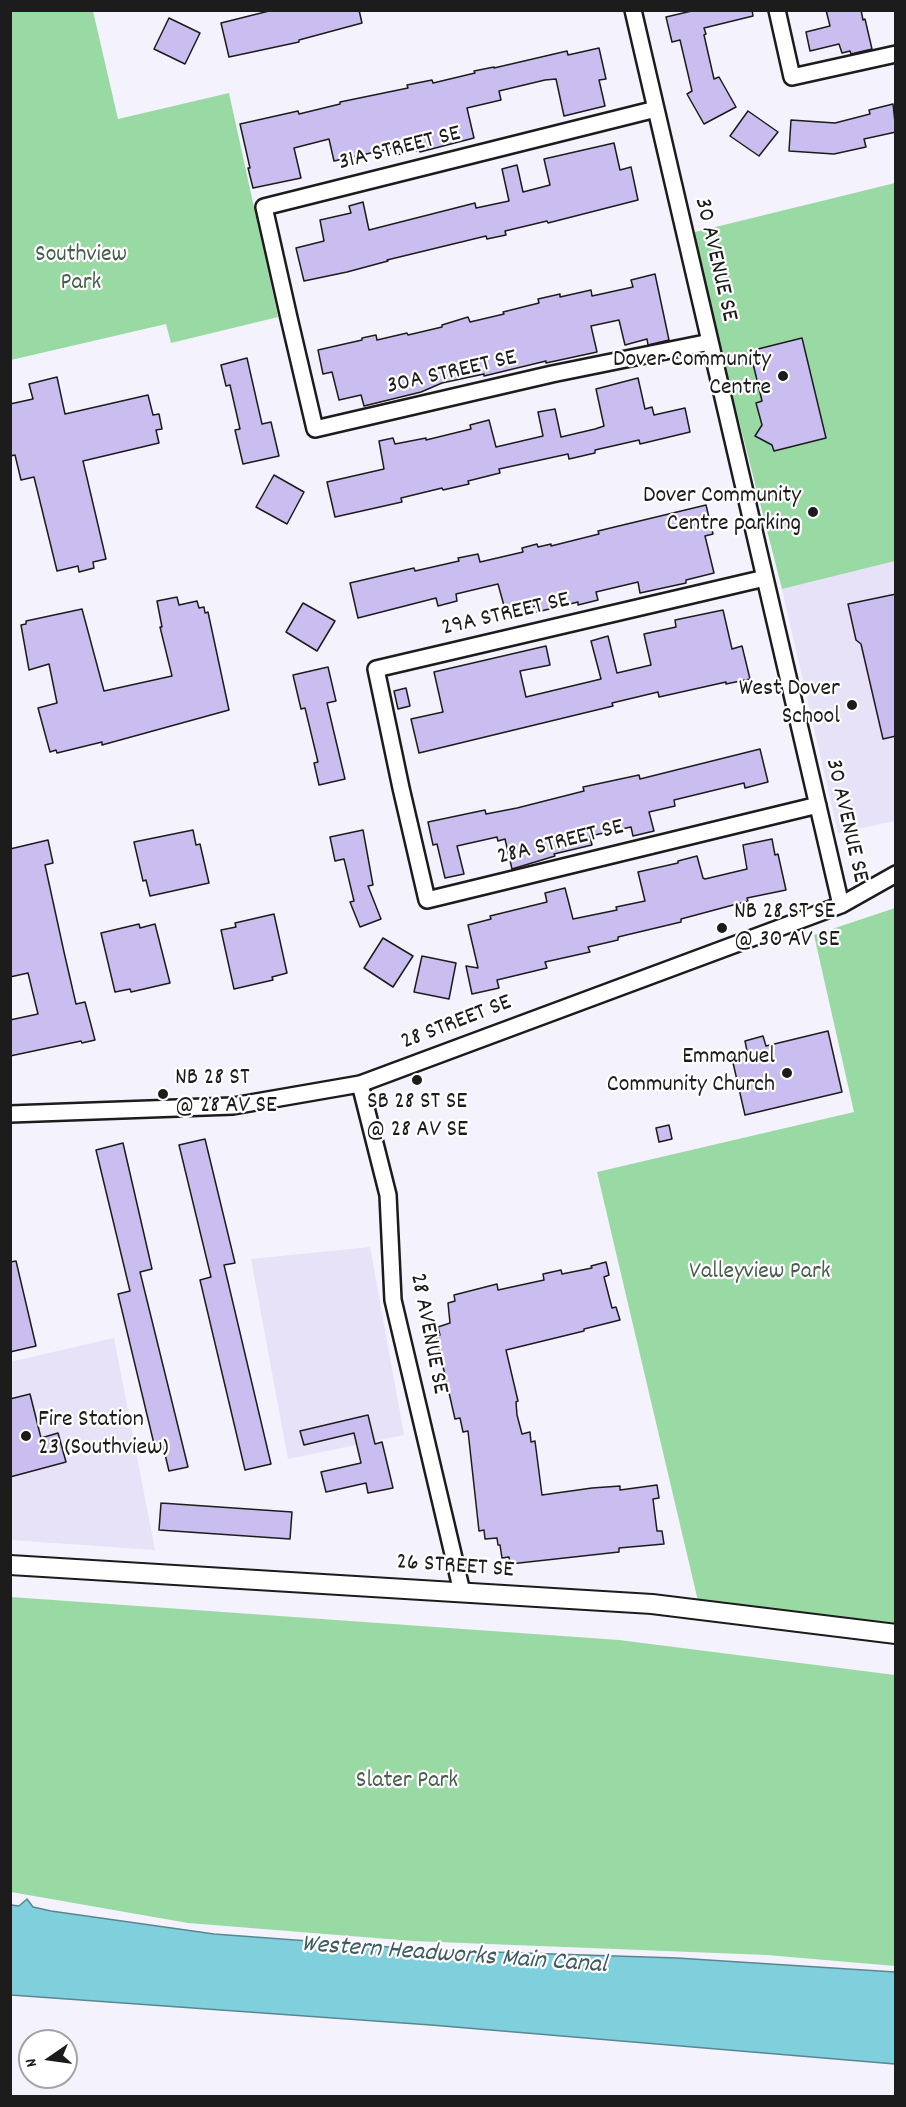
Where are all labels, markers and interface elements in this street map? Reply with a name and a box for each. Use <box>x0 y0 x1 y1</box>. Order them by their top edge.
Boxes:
street label: 31A STREET SE <box>336 121 464 179</box>
street label: 30 AVENUE SE <box>686 195 742 325</box>
park label: Southview Park <box>35 243 127 299</box>
street label: 30A STREET SE <box>384 345 520 403</box>
place label: Dover Community Centre <box>613 348 771 404</box>
marker: Dover Community Centre <box>776 369 790 383</box>
place label: Dover Community Centre parking <box>643 484 801 540</box>
marker: Dover Community Centre parking <box>806 505 820 519</box>
street label: 29A STREET SE <box>439 587 573 645</box>
place label: West Dover School <box>739 677 840 733</box>
marker: West Dover School <box>845 698 859 712</box>
street label: 30 AVENUE SE <box>817 756 873 886</box>
street label: 28A STREET SE <box>495 814 627 874</box>
place label: NB 28 ST SE @ 30 AV SE <box>734 900 840 956</box>
marker: NB 28 ST SE @ 30 AV SE <box>715 921 729 935</box>
street label: 28 STREET SE <box>398 990 516 1058</box>
place label: Emmanuel Community Church <box>607 1045 775 1101</box>
place label: NB 28 ST @ 28 AV SE <box>175 1066 277 1122</box>
marker: Emmanuel Community Church <box>780 1066 794 1080</box>
marker: SB 28 ST SE @ 28 AV SE <box>410 1073 424 1087</box>
marker: NB 28 ST @ 28 AV SE <box>156 1087 170 1101</box>
place label: SB 28 ST SE @ 28 AV SE <box>366 1090 468 1146</box>
park label: Valleyview Park <box>689 1260 831 1288</box>
street label: 28 AVENUE SE <box>401 1271 453 1397</box>
place label: Fire Station 23 (Southview) <box>38 1408 169 1464</box>
marker: Fire Station 23 (Southview) <box>19 1429 33 1443</box>
street label: 26 STREET SE <box>395 1550 515 1586</box>
park label: Slater Park <box>356 1769 458 1797</box>
water label: Western Headworks Main Canal <box>300 1931 608 1983</box>
north arrow <box>18 2029 78 2089</box>
text: N <box>20 2056 44 2069</box>

